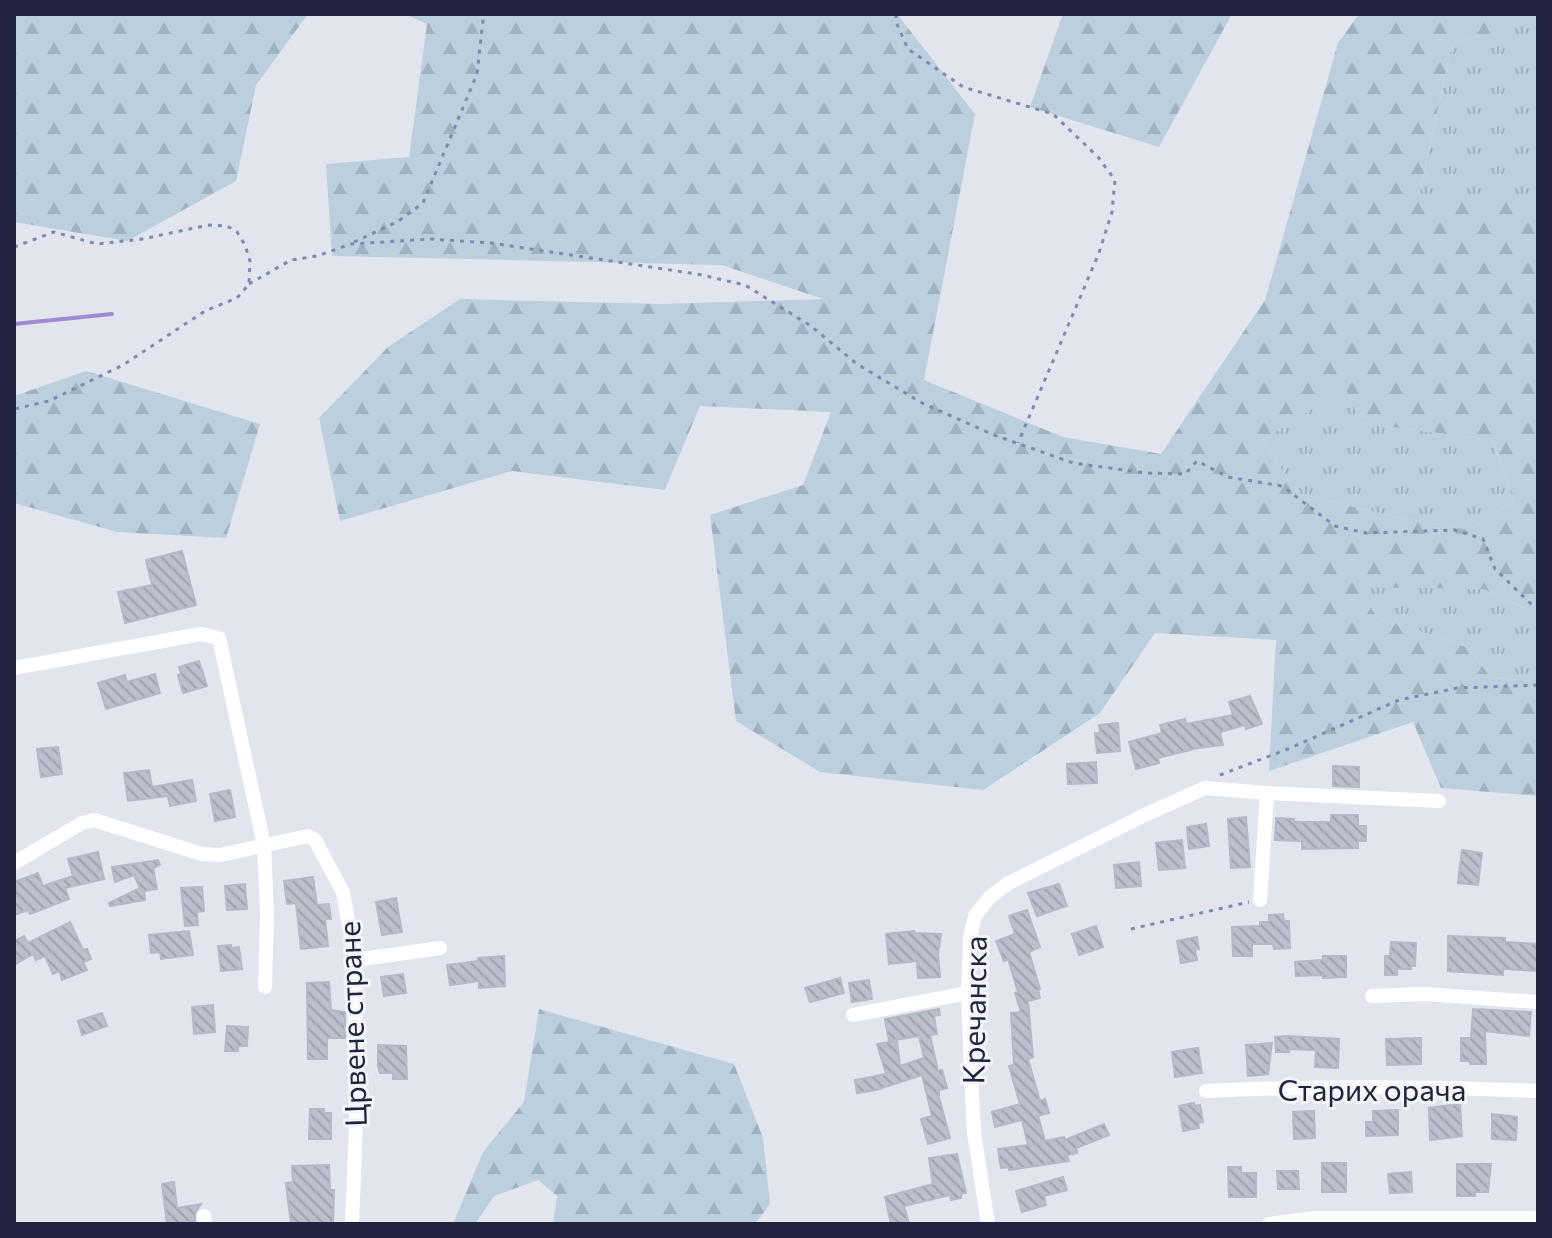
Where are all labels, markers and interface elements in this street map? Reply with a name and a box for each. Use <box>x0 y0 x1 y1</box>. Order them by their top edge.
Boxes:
street label: Црвене стране <box>329 920 373 1128</box>
street label: Кречанска <box>953 935 993 1085</box>
street label: Старих орача <box>1278 1070 1466 1107</box>

